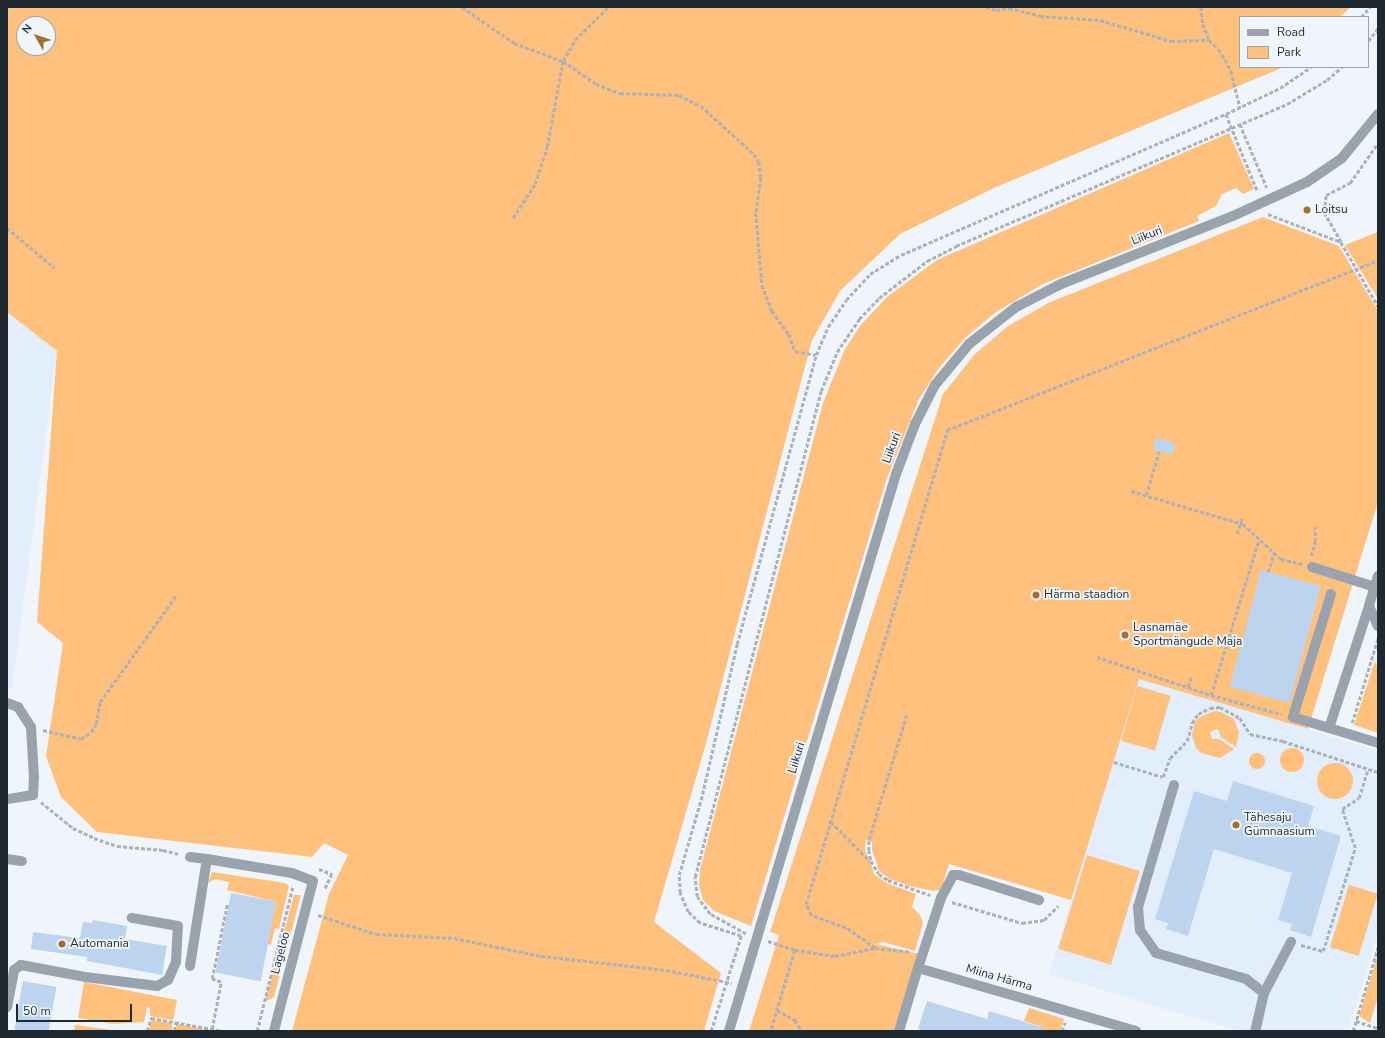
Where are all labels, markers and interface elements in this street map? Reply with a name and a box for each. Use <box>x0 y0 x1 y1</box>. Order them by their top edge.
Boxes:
north arrow <box>16 16 56 56</box>
legend <box>1239 16 1369 68</box>
text: N <box>19 21 35 37</box>
text: Road <box>1277 24 1305 40</box>
text: Park <box>1277 44 1301 60</box>
place label: Loitsu <box>1315 203 1348 217</box>
marker: Loitsu <box>1302 205 1312 215</box>
street label: Liikuri <box>1130 223 1164 249</box>
street label: Liikuri <box>880 431 904 465</box>
place label: Härma staadion <box>1044 588 1129 602</box>
marker: Härma staadion <box>1031 590 1041 600</box>
place label: Lasnamäe Sportmängude Maja <box>1133 621 1242 649</box>
marker: Lasnamäe Sportmängude Maja <box>1120 630 1130 640</box>
street label: Liikuri <box>785 741 809 775</box>
place label: Tähesaju Gümnaasium <box>1244 811 1315 839</box>
marker: Tähesaju Gümnaasium <box>1231 820 1241 830</box>
street label: Lageloo <box>268 930 294 976</box>
place label: Automania <box>70 937 129 951</box>
marker: Automania <box>57 939 67 949</box>
street label: Miina Härma <box>964 962 1034 994</box>
scale bar <box>18 996 134 1022</box>
text: 50 m <box>23 1003 51 1019</box>

